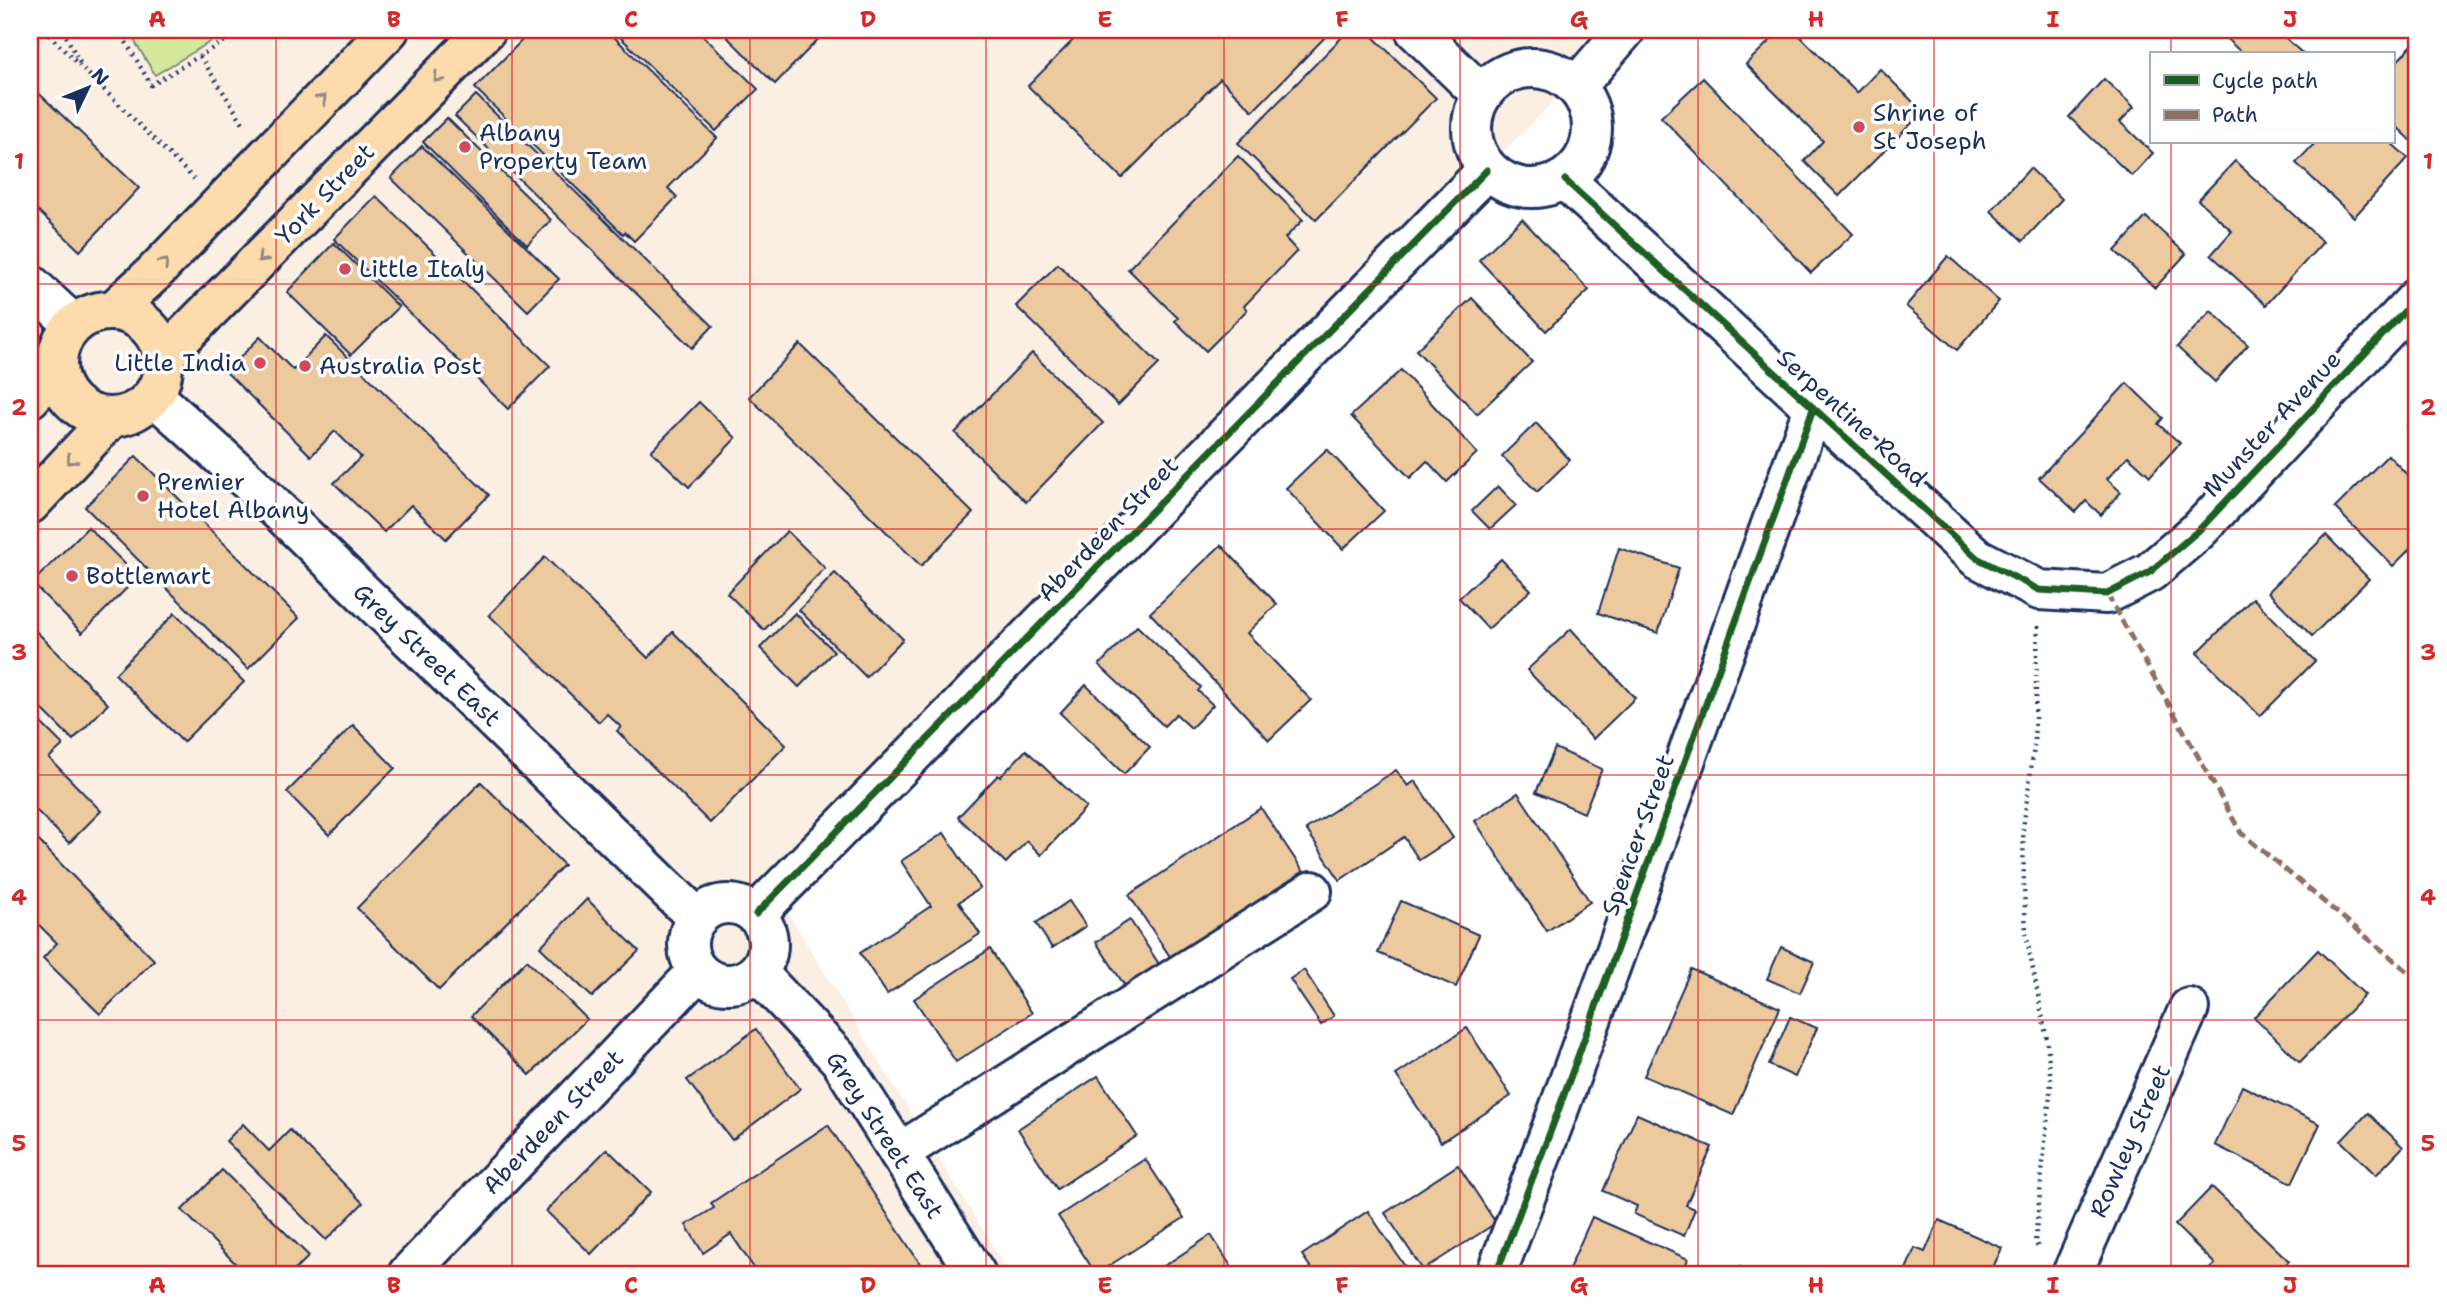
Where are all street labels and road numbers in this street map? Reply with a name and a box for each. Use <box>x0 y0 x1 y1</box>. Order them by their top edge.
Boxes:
street label: York Street <box>269 136 381 252</box>
street label: Serpentine Road <box>1770 342 1934 494</box>
street label: Munster Avenue <box>2196 344 2348 504</box>
street label: Aberdeen Street <box>1030 449 1186 609</box>
street label: Grey Street East <box>346 576 508 734</box>
street label: Spencer Street <box>1594 750 1682 920</box>
street label: Aberdeen Street <box>475 1042 631 1202</box>
street label: Grey Street East <box>819 1045 951 1225</box>
street label: Rowley Street <box>2082 1060 2178 1222</box>

